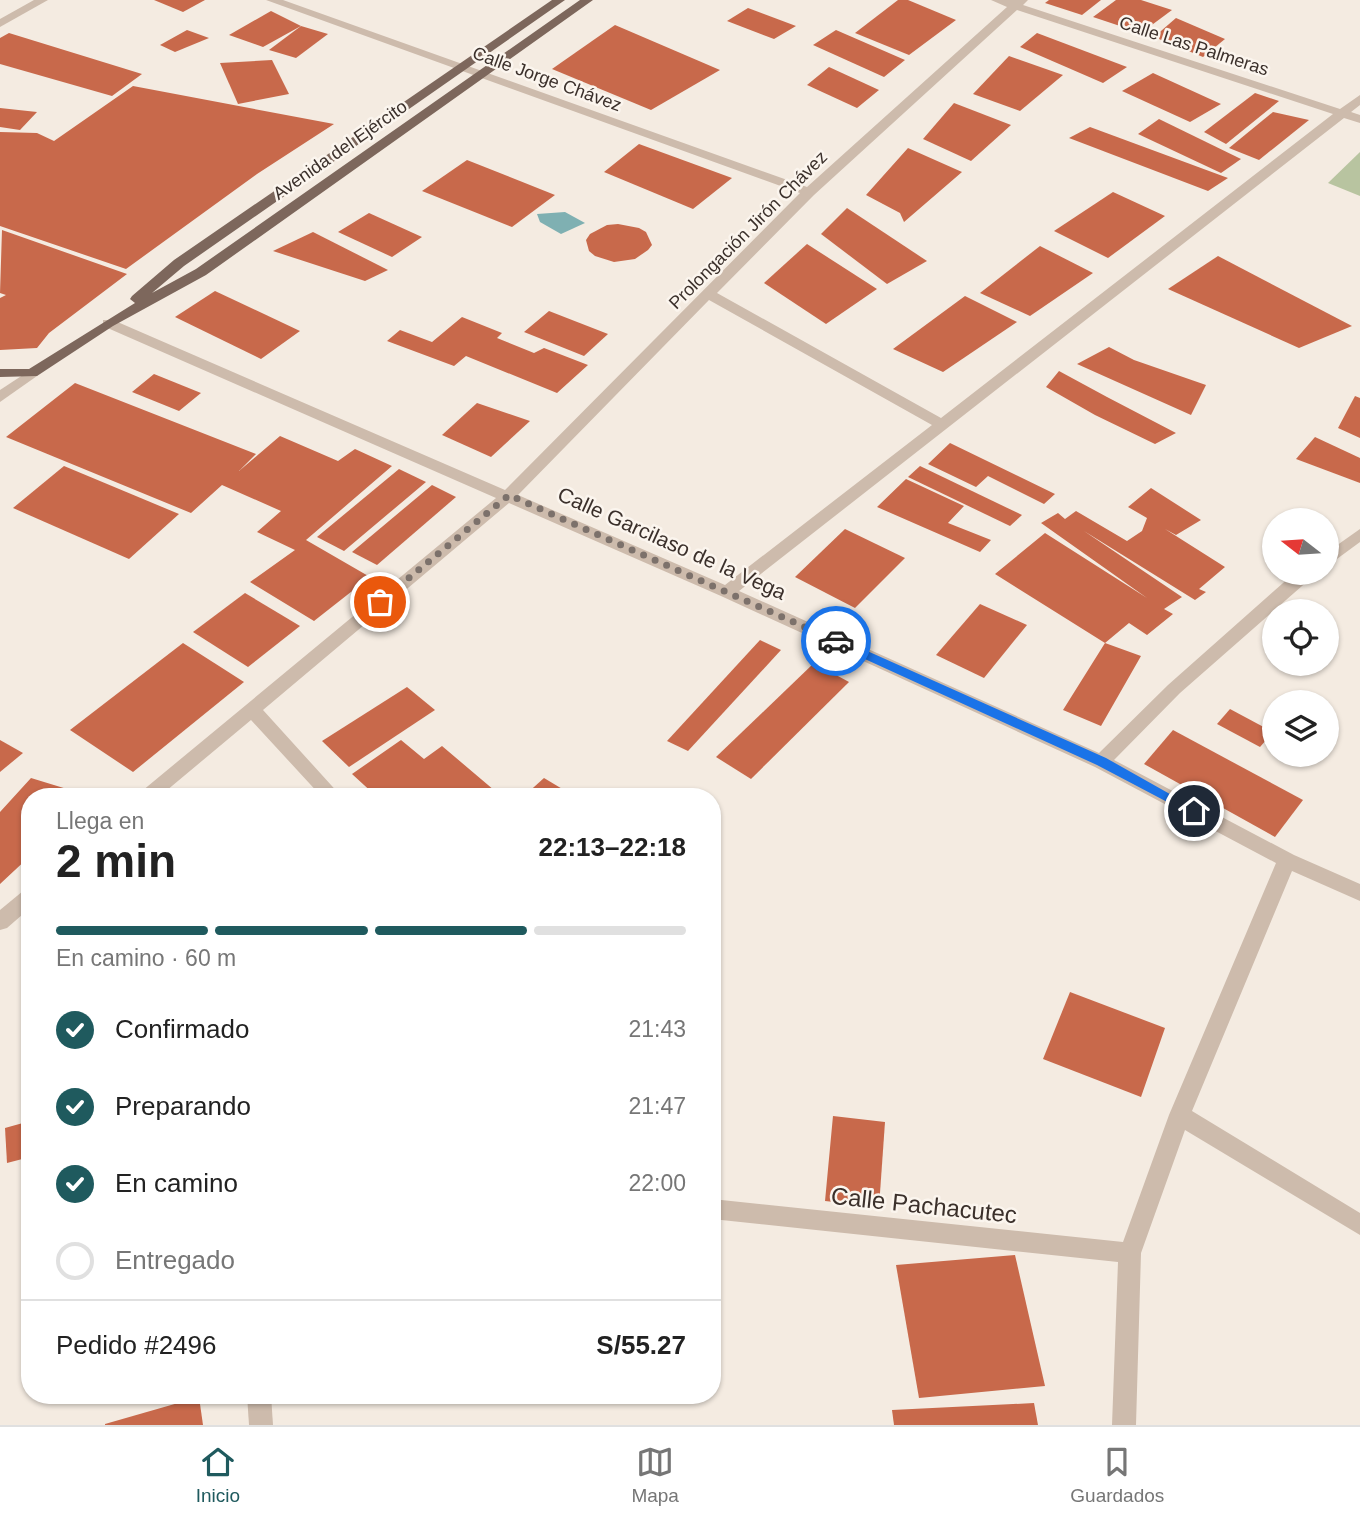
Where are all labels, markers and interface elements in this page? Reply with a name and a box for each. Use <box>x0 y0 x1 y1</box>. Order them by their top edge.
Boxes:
street label: Calle Las Palmeras <box>1117 12 1271 80</box>
street label: Calle Jorge Chávez <box>470 43 624 115</box>
street label: Avenida del Ejército <box>269 96 411 204</box>
street label: Prolongación Jirón Chávez <box>665 147 831 313</box>
street label: Calle Garcilaso de la Vega <box>554 482 790 604</box>
north arrow <box>1262 508 1339 584</box>
map controls <box>1262 508 1339 767</box>
pin <box>350 572 410 632</box>
icon: bag <box>361 583 399 621</box>
button: locate <box>1262 599 1339 676</box>
courier <box>801 606 871 676</box>
icon: car <box>817 622 855 660</box>
button: layers <box>1262 690 1339 767</box>
pin <box>1164 781 1224 841</box>
icon: home <box>1175 792 1213 830</box>
text: Llega en <box>56 808 144 834</box>
text: 22:13–22:18 <box>539 832 686 862</box>
text: 2 min <box>56 835 176 887</box>
text: En camino · 60 m <box>56 945 236 971</box>
icon: check <box>56 1011 94 1049</box>
text: Confirmado <box>115 1014 249 1044</box>
text: 21:43 <box>628 1016 686 1042</box>
icon: check <box>56 1088 94 1126</box>
text: Preparando <box>115 1091 251 1121</box>
text: 21:47 <box>628 1093 686 1119</box>
icon: check <box>56 1165 94 1203</box>
text: En camino <box>115 1168 238 1198</box>
text: 22:00 <box>628 1170 686 1196</box>
street label: Calle Pachacutec <box>830 1182 1018 1228</box>
text: Entregado <box>115 1245 235 1275</box>
text: Pedido #2496 <box>56 1330 216 1360</box>
text: S/55.27 <box>596 1330 686 1360</box>
tab: Inicio <box>196 1443 240 1507</box>
tab: Mapa <box>631 1443 679 1507</box>
tab: Guardados <box>1070 1443 1164 1507</box>

